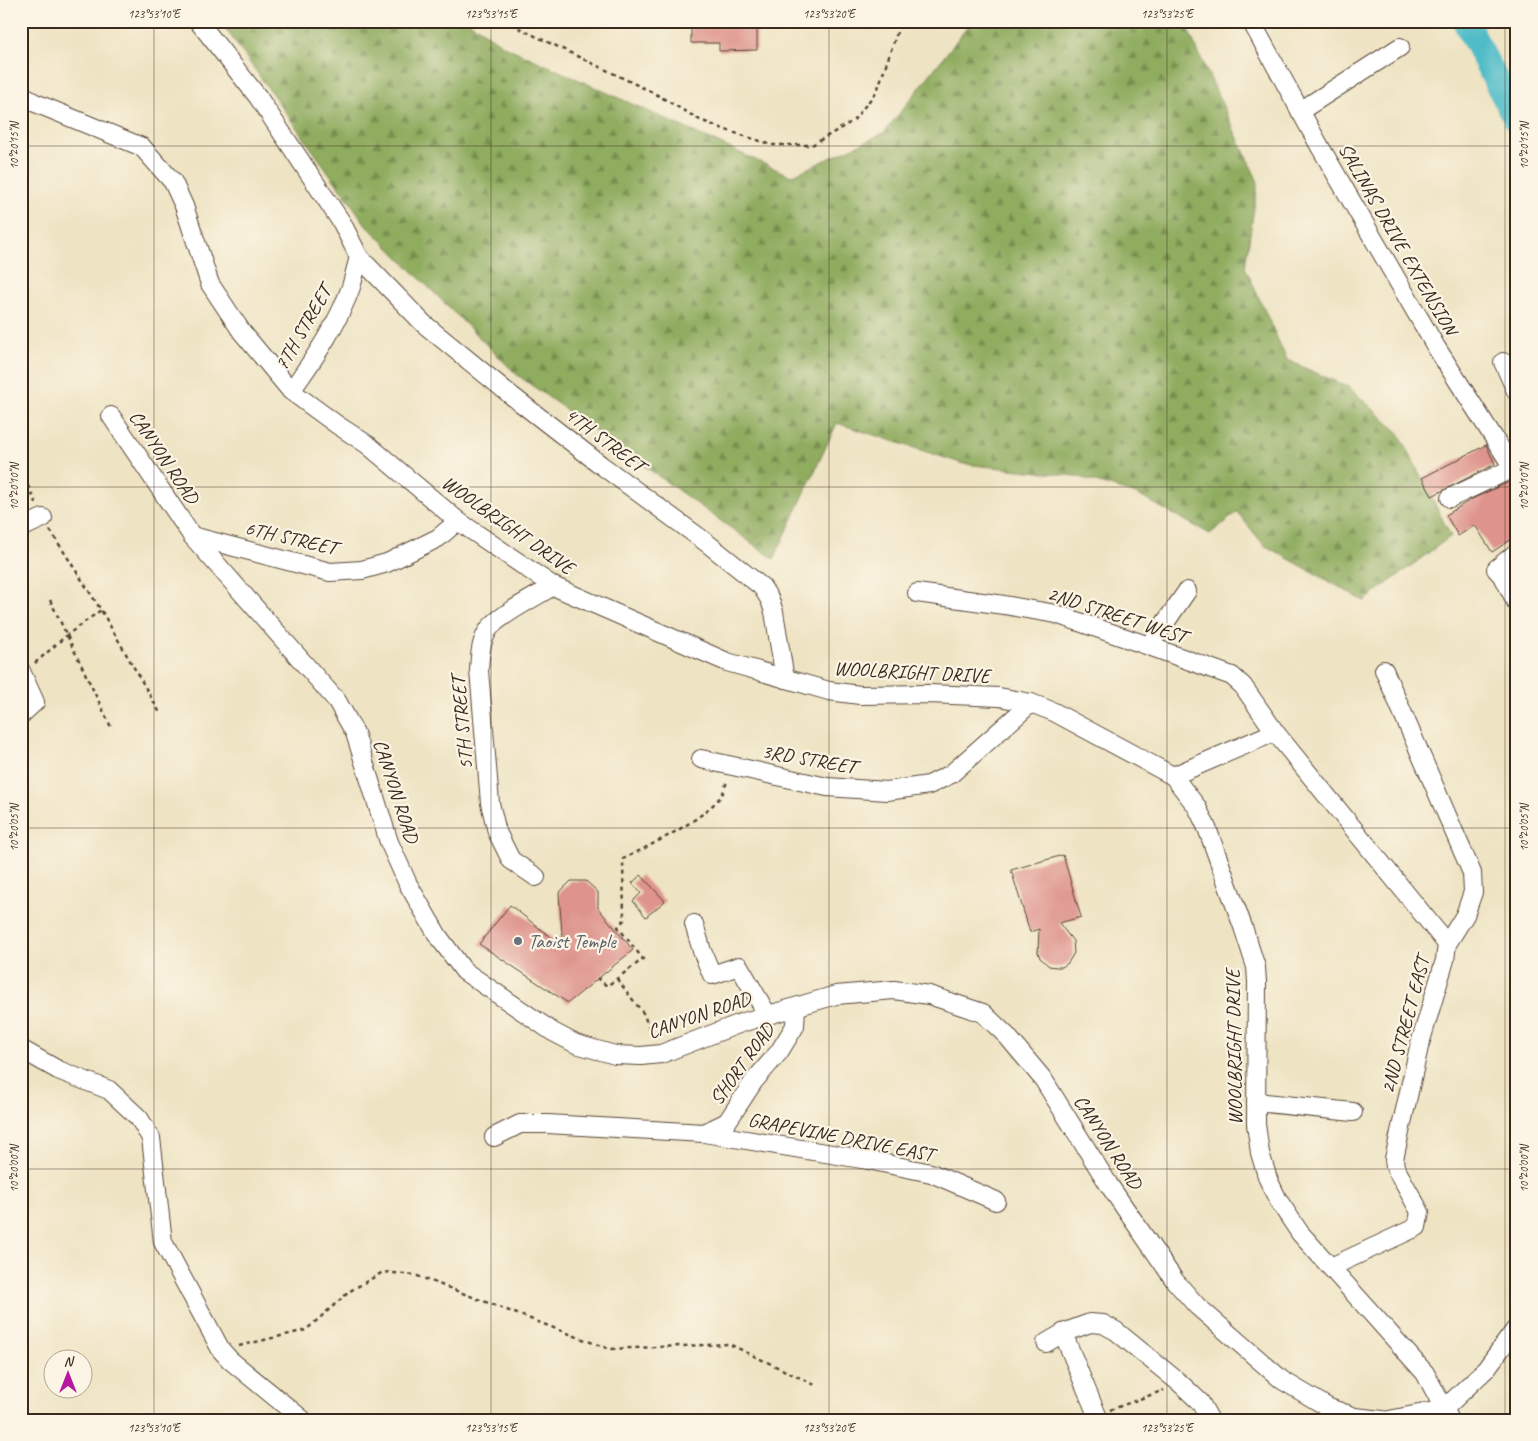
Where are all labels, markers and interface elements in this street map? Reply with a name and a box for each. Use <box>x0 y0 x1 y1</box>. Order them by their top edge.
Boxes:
text: 123°53'10"E <box>128 6 182 22</box>
text: 123°53'15"E <box>465 6 519 22</box>
text: 123°53'20"E <box>803 6 857 22</box>
text: 123°53'25"E <box>1141 6 1195 22</box>
text: 10°20'15"N <box>6 121 22 170</box>
text: 10°20'15"N <box>1516 121 1532 170</box>
street label: SALINAS DRIVE EXTENSION <box>1333 139 1465 342</box>
street label: 7TH STREET <box>269 277 340 375</box>
street label: 4TH STREET <box>560 402 654 481</box>
street label: CANYON ROAD <box>124 406 206 510</box>
text: 10°20'10"N <box>6 462 22 511</box>
text: 10°20'10"N <box>1516 462 1532 511</box>
street label: WOOLBRIGHT DRIVE <box>437 470 581 582</box>
street label: 6TH STREET <box>243 515 344 562</box>
street label: 2ND STREET WEST <box>1044 581 1194 651</box>
street label: WOOLBRIGHT DRIVE <box>834 655 994 689</box>
street label: 5TH STREET <box>445 671 479 771</box>
street label: CANYON ROAD <box>368 736 425 848</box>
street label: 3RD STREET <box>760 738 863 780</box>
text: 10°20'05"N <box>6 803 22 852</box>
text: 10°20'05"N <box>1516 803 1532 852</box>
place label: Taoist Temple <box>528 929 617 954</box>
marker: Taoist Temple <box>512 935 524 947</box>
street label: 2ND STREET EAST <box>1375 949 1436 1096</box>
street label: WOOLBRIGHT DRIVE <box>1220 966 1248 1125</box>
street label: CANYON ROAD <box>644 985 756 1044</box>
street label: SHORT ROAD <box>704 1016 781 1110</box>
street label: CANYON ROAD <box>1068 1090 1149 1196</box>
street label: GRAPEVINE DRIVE EAST <box>746 1107 940 1168</box>
text: 10°20'00"N <box>6 1144 22 1193</box>
text: 10°20'00"N <box>1516 1144 1532 1193</box>
north arrow <box>42 1348 92 1398</box>
text: N <box>64 1353 75 1370</box>
text: 123°53'10"E <box>128 1420 182 1436</box>
text: 123°53'15"E <box>465 1420 519 1436</box>
text: 123°53'20"E <box>803 1420 857 1436</box>
text: 123°53'25"E <box>1141 1420 1195 1436</box>

